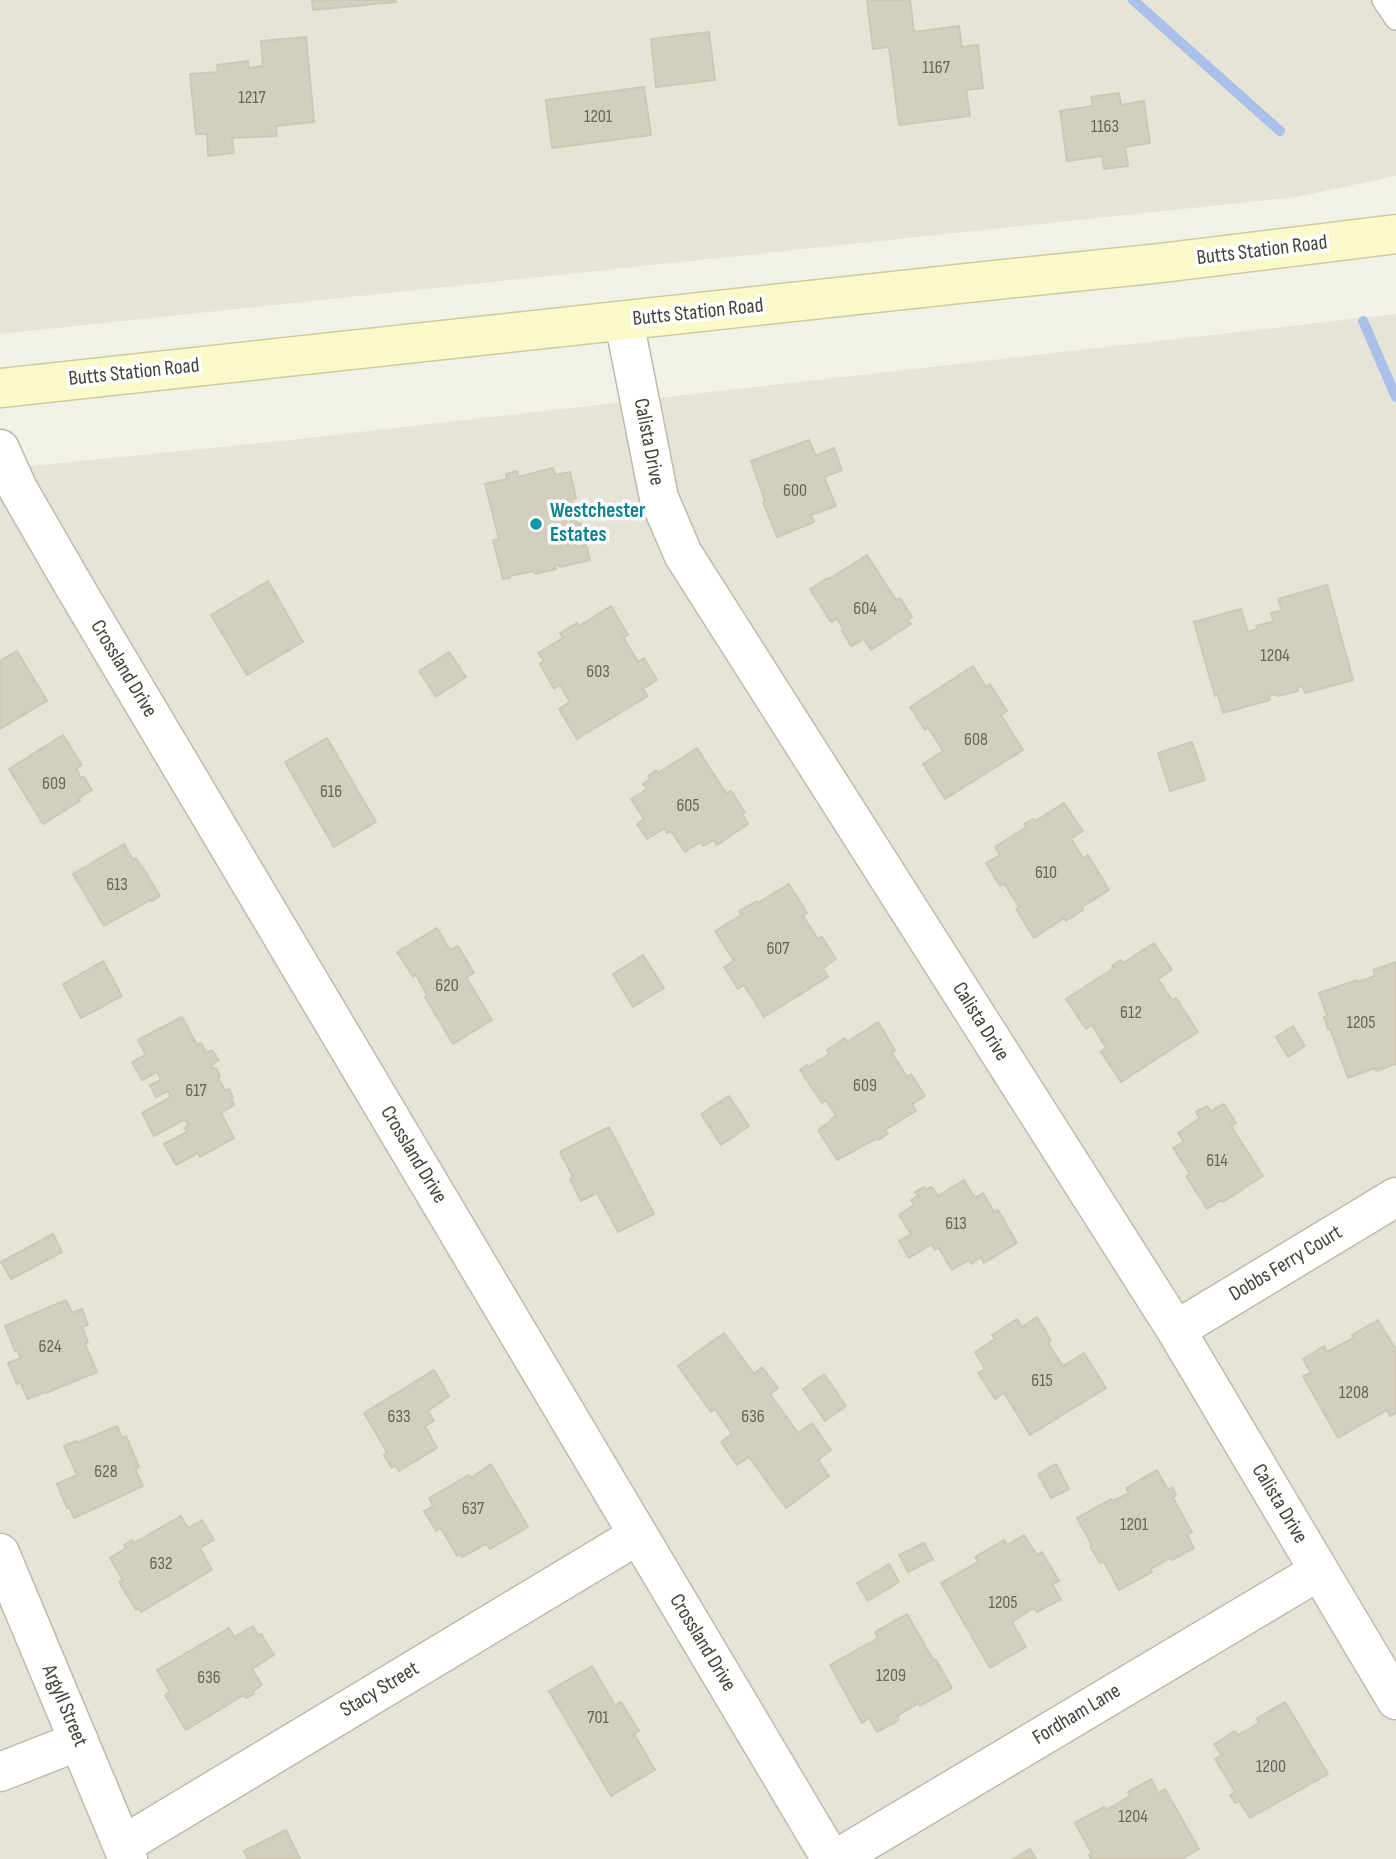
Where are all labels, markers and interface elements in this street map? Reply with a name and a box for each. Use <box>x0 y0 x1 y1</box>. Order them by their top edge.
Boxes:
house number: 1167 <box>922 57 950 79</box>
house number: 1217 <box>238 87 266 109</box>
house number: 1201 <box>584 106 612 128</box>
house number: 1163 <box>1091 116 1119 138</box>
street label: Butts Station Road <box>1195 230 1329 272</box>
street label: Butts Station Road <box>631 294 765 332</box>
street label: Butts Station Road <box>67 354 201 392</box>
street label: Calista Drive <box>627 396 669 488</box>
house number: 600 <box>783 480 807 502</box>
place label: Westchester Estates <box>550 499 646 549</box>
marker: Westchester Estates <box>528 516 544 532</box>
house number: 604 <box>853 598 877 620</box>
street label: Crossland Drive <box>84 616 162 722</box>
house number: 1204 <box>1260 645 1290 667</box>
house number: 603 <box>586 661 610 683</box>
house number: 608 <box>964 729 988 751</box>
house number: 609 <box>42 773 66 795</box>
house number: 616 <box>320 781 342 803</box>
house number: 605 <box>676 795 700 817</box>
house number: 610 <box>1035 862 1057 884</box>
house number: 613 <box>106 874 128 896</box>
house number: 607 <box>766 938 790 960</box>
house number: 620 <box>435 975 459 997</box>
street label: Calista Drive <box>946 978 1014 1066</box>
house number: 612 <box>1120 1002 1142 1024</box>
house number: 1205 <box>1346 1012 1376 1034</box>
house number: 609 <box>853 1075 877 1097</box>
house number: 617 <box>185 1080 207 1102</box>
street label: Crossland Drive <box>374 1102 452 1208</box>
house number: 614 <box>1206 1150 1228 1172</box>
house number: 613 <box>945 1213 967 1235</box>
street label: Dobbs Ferry Court <box>1225 1220 1347 1308</box>
house number: 624 <box>39 1336 61 1358</box>
house number: 615 <box>1031 1370 1053 1392</box>
house number: 1208 <box>1339 1382 1369 1404</box>
house number: 633 <box>388 1406 410 1428</box>
house number: 636 <box>741 1406 765 1428</box>
street label: Calista Drive <box>1246 1460 1312 1548</box>
house number: 628 <box>94 1461 118 1483</box>
house number: 637 <box>462 1498 484 1520</box>
house number: 1201 <box>1120 1514 1148 1536</box>
house number: 632 <box>150 1553 172 1575</box>
street label: Crossland Drive <box>663 1590 741 1696</box>
house number: 1205 <box>988 1592 1018 1614</box>
street label: Stacy Street <box>336 1657 424 1723</box>
street label: Argyll Street <box>36 1661 92 1751</box>
house number: 1209 <box>876 1665 906 1687</box>
house number: 636 <box>197 1667 221 1689</box>
street label: Fordham Lane <box>1029 1679 1125 1751</box>
house number: 701 <box>587 1707 609 1729</box>
house number: 1200 <box>1256 1756 1286 1778</box>
house number: 1204 <box>1118 1806 1148 1828</box>

